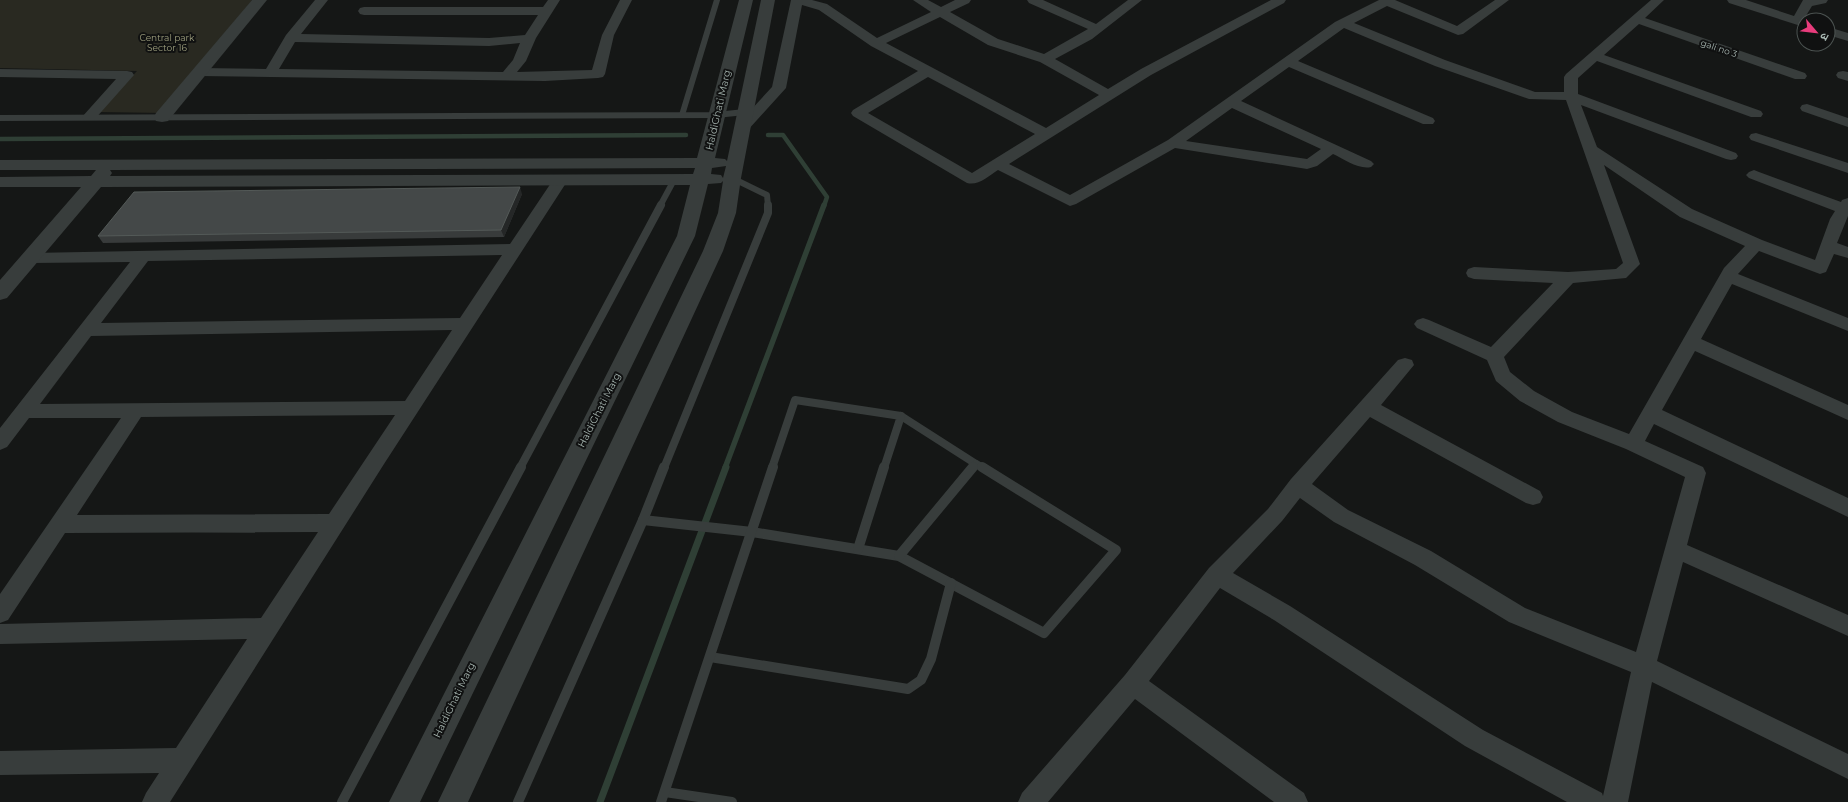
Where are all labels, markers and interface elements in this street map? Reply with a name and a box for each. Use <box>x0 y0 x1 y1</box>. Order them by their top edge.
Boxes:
north arrow <box>1796 12 1836 52</box>
text: उ <box>1817 31 1833 43</box>
park label: Central park Sector 16 <box>140 32 195 53</box>
street label: gali no 3 <box>1699 37 1739 59</box>
street label: HaldiGhati Marg <box>702 69 734 151</box>
street label: HaldiGhati Marg <box>575 370 623 450</box>
street label: HaldiGhati Marg <box>430 660 478 740</box>

